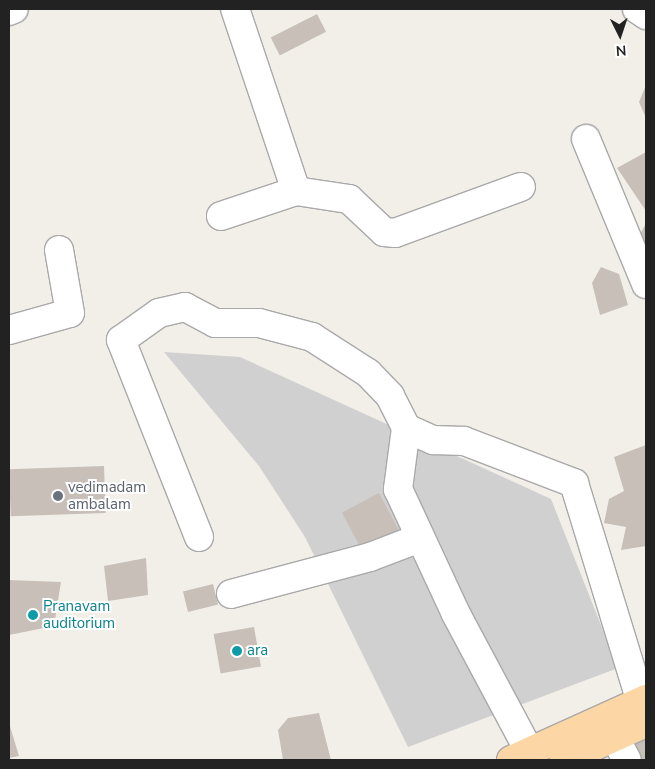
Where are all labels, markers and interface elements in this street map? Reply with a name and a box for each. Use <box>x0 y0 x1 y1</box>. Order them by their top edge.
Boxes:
north arrow <box>595 10 645 60</box>
text: N <box>615 41 627 60</box>
place label: vedimadam ambalam <box>68 478 146 513</box>
marker: vedimadam ambalam <box>52 490 64 502</box>
place label: Pranavam auditorium <box>43 597 115 632</box>
marker: Pranavam auditorium <box>27 609 39 621</box>
place label: ara <box>247 642 268 660</box>
marker: ara <box>231 645 243 657</box>

